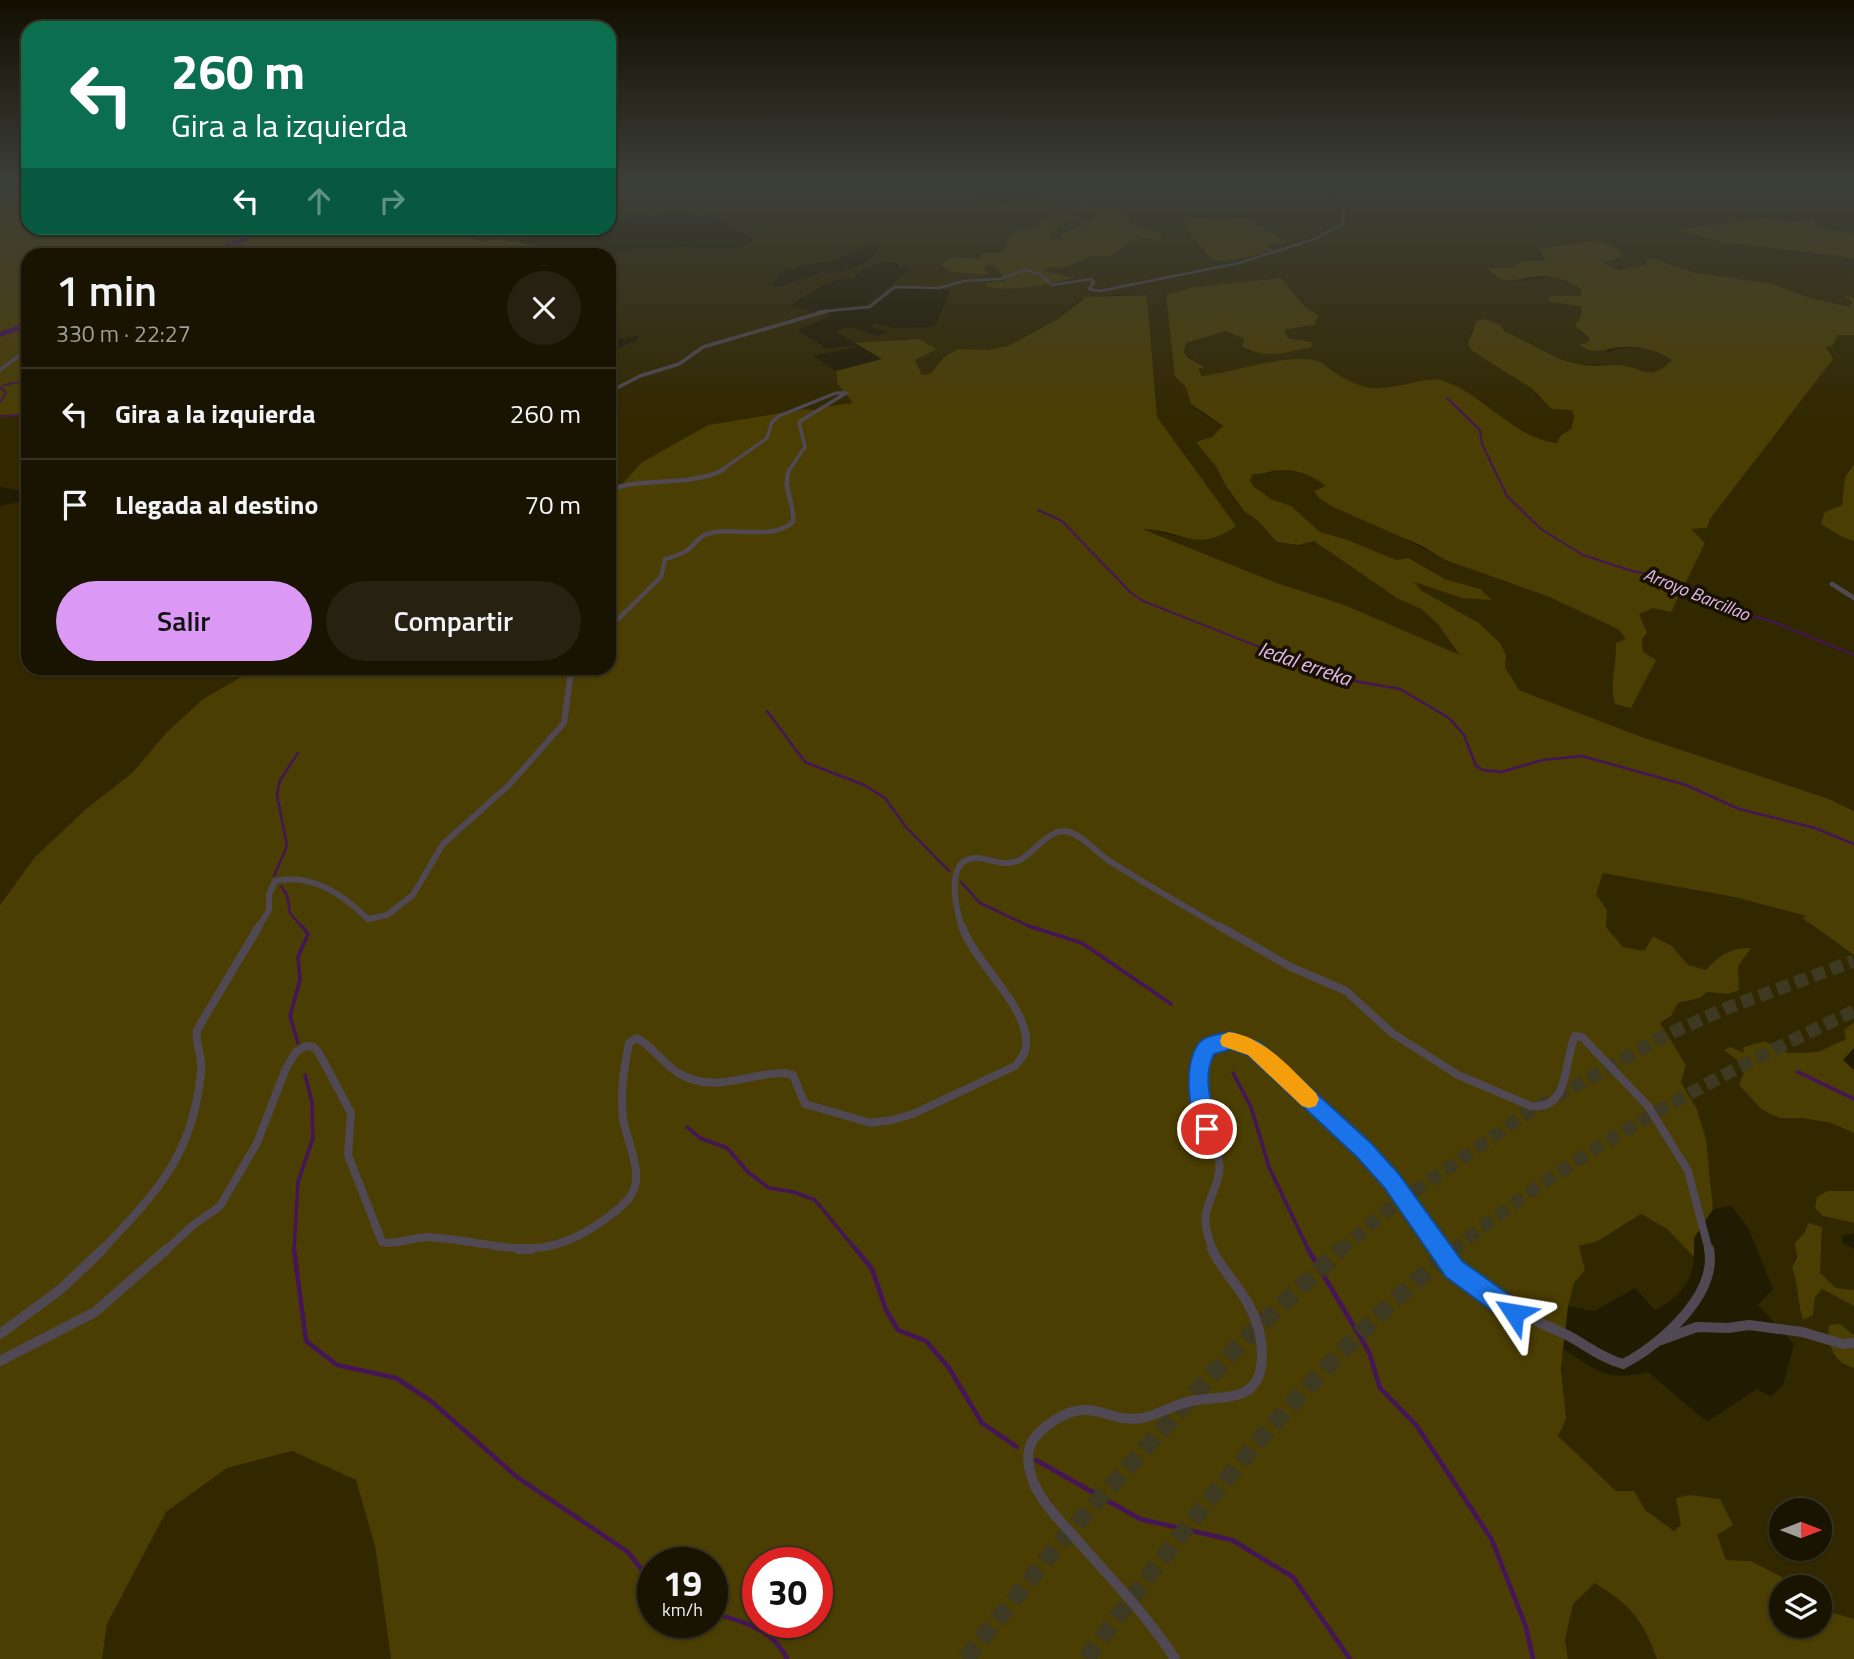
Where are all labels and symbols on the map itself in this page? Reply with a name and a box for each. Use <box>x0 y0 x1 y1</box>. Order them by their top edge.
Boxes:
water label: Arroyo Barcillao <box>1640 560 1755 628</box>
water label: Iedal erreka <box>1254 632 1357 694</box>
pin <box>1177 1099 1237 1159</box>
position arrow <box>1477 1276 1551 1350</box>
north arrow <box>1769 1498 1832 1561</box>
speed limit sign: 30 <box>742 1547 833 1638</box>

